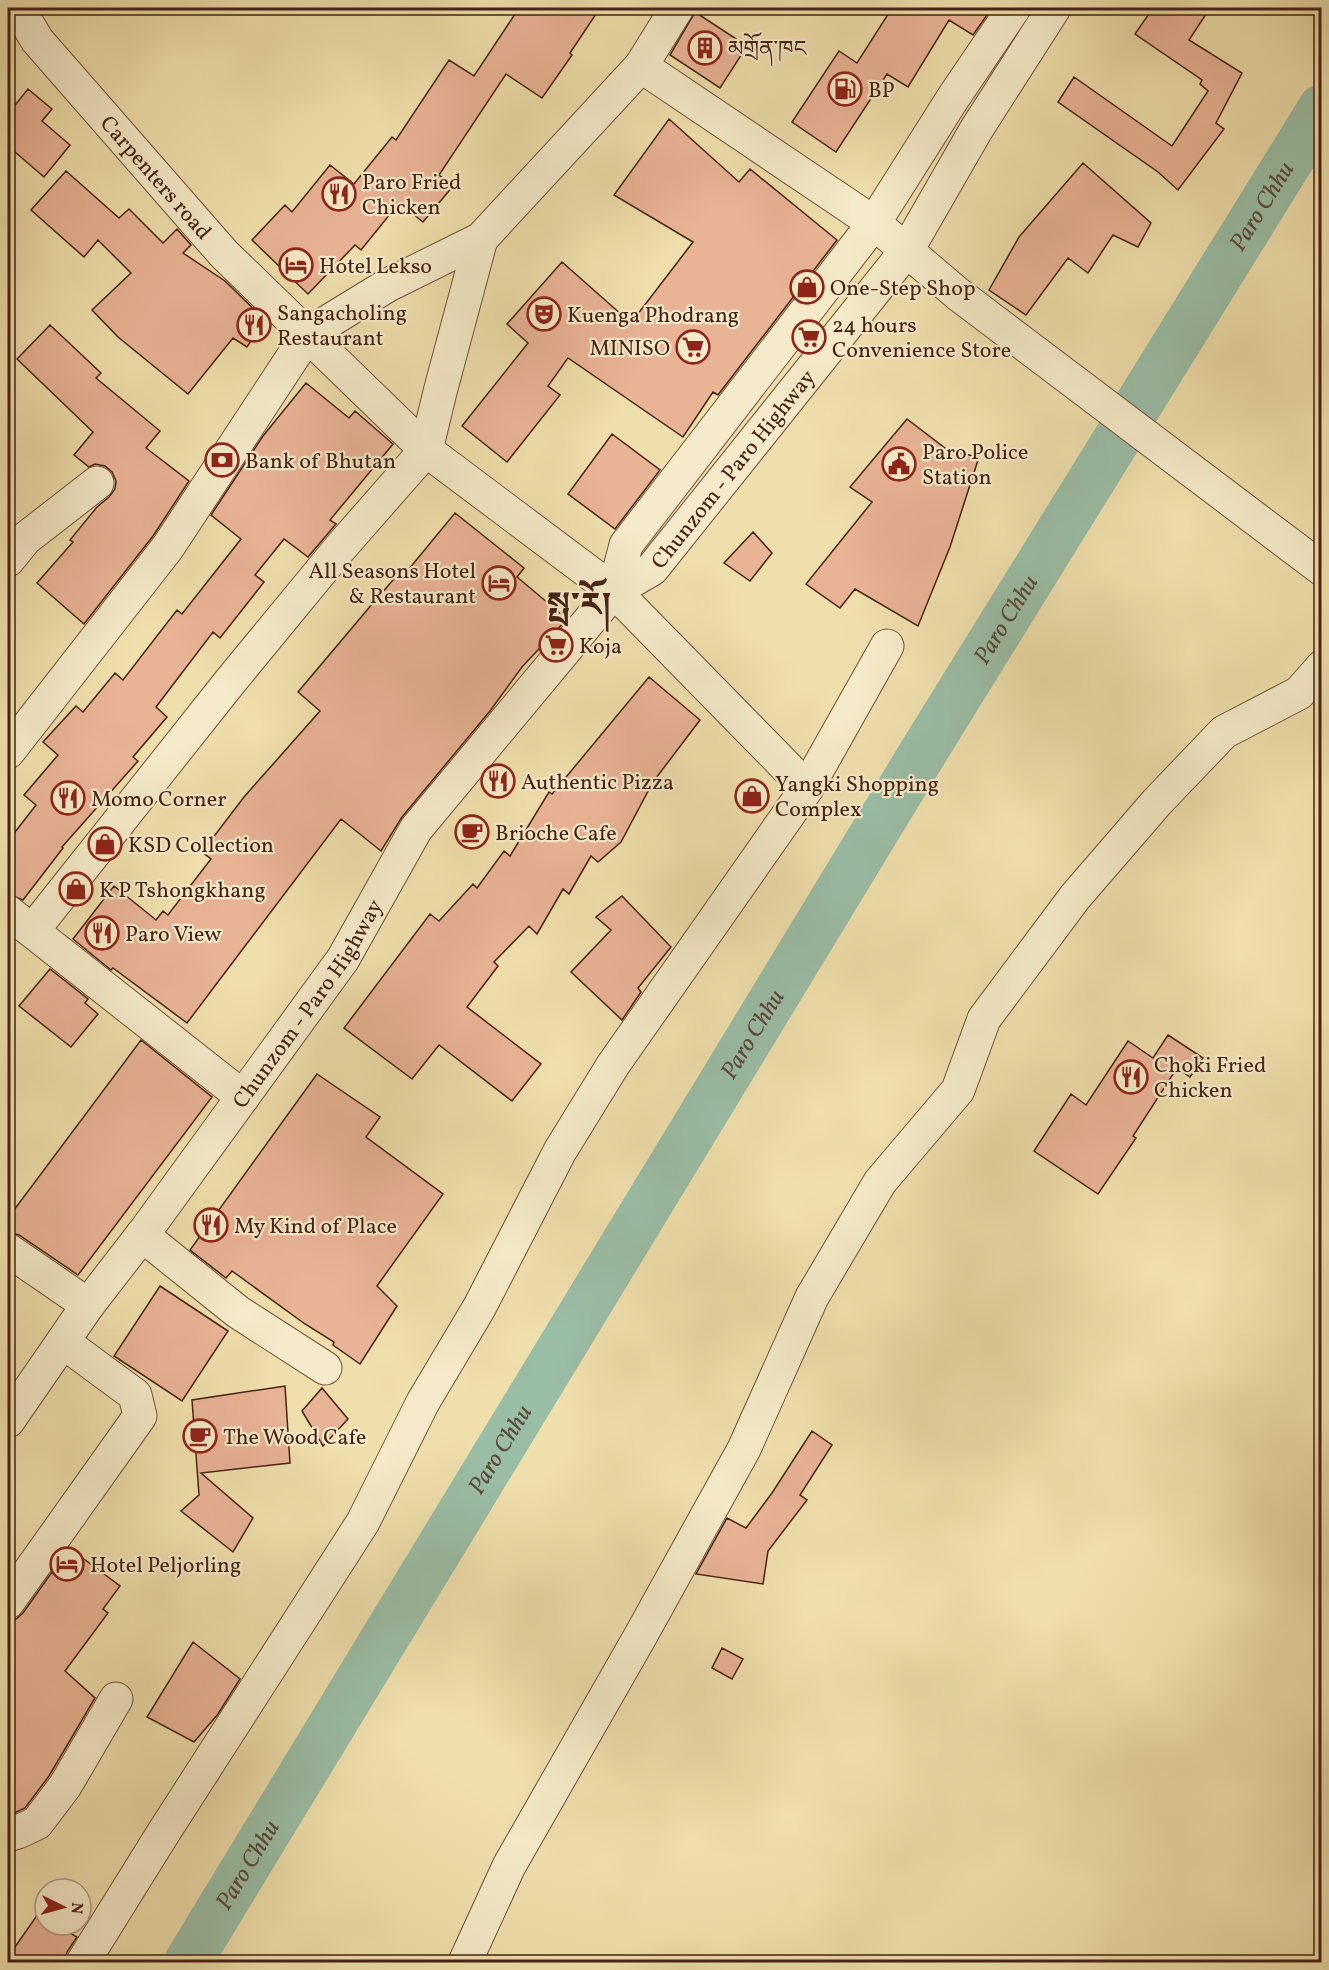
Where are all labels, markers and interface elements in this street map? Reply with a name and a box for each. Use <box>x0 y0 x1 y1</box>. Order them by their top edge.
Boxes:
building icon: མགྲོན་ཁང <box>687 30 723 66</box>
place label: མགྲོན་ཁང <box>728 32 808 67</box>
fuel station icon: BP <box>827 71 863 107</box>
place label: BP <box>868 76 895 107</box>
street label: Carpenters road <box>92 110 218 247</box>
water label: Paro Chhu <box>1222 156 1304 258</box>
place label: Paro Fried Chicken <box>362 168 461 224</box>
restaurant icon: Paro Fried Chicken <box>321 176 357 212</box>
hotel icon: Hotel Lekso <box>278 247 314 283</box>
place label: Hotel Lekso <box>319 252 432 283</box>
shop icon: One-Step Shop <box>789 269 825 305</box>
place label: One-Step Shop <box>830 274 976 305</box>
theatre icon: Kuenga Phodrang <box>526 296 562 332</box>
place label: Sangacholing Restaurant <box>277 299 407 355</box>
place label: Kuenga Phodrang <box>567 301 739 332</box>
restaurant icon: Sangacholing Restaurant <box>236 307 272 343</box>
place label: 24 hours Convenience Store <box>832 311 1011 367</box>
supermarket icon: 24 hours Convenience Store <box>791 319 827 355</box>
supermarket icon: MINISO <box>675 329 711 365</box>
place label: MINISO <box>589 334 670 365</box>
street label: Chunzom - Paro Highway <box>645 364 824 576</box>
place label: Paro Police Station <box>922 438 1028 494</box>
bank icon: Bank of Bhutan <box>204 442 240 478</box>
public building icon: Paro Police Station <box>881 446 917 482</box>
place label: Bank of Bhutan <box>245 447 396 478</box>
place label: All Seasons Hotel & Restaurant <box>309 557 476 613</box>
hotel icon: All Seasons Hotel & Restaurant <box>481 565 517 601</box>
water label: Paro Chhu <box>966 569 1048 672</box>
district label: སྤ་རོ། <box>546 577 612 633</box>
supermarket icon: Koja <box>538 627 574 663</box>
place label: Koja <box>579 632 622 663</box>
restaurant icon: Authentic Pizza <box>480 763 516 799</box>
place label: Authentic Pizza <box>521 768 674 799</box>
place label: Yangki Shopping Complex <box>775 770 939 826</box>
shop icon: Yangki Shopping Complex <box>734 778 770 814</box>
restaurant icon: Momo Corner <box>50 780 86 816</box>
place label: Momo Corner <box>91 785 226 816</box>
cafe icon: Brioche Cafe <box>454 814 490 850</box>
place label: Brioche Cafe <box>495 819 617 850</box>
shop icon: KSD Collection <box>87 826 123 862</box>
place label: KSD Collection <box>128 831 274 862</box>
shop icon: K P Tshongkhang <box>58 871 94 907</box>
place label: K P Tshongkhang <box>99 876 266 907</box>
street label: Chunzom - Paro Highway <box>226 894 392 1116</box>
restaurant icon: Paro View <box>84 915 120 951</box>
place label: Paro View <box>125 920 221 951</box>
water label: Paro Chhu <box>713 984 794 1086</box>
place label: Choki Fried Chicken <box>1154 1051 1266 1107</box>
restaurant icon: Choki Fried Chicken <box>1113 1059 1149 1095</box>
restaurant icon: My Kind of Place <box>193 1207 229 1243</box>
place label: My Kind of Place <box>234 1212 397 1243</box>
water label: Paro Chhu <box>461 1399 542 1502</box>
cafe icon: The Wood Cafe <box>182 1418 218 1454</box>
place label: The Wood Cafe <box>223 1423 367 1454</box>
hotel icon: Hotel Peljorling <box>49 1546 85 1582</box>
place label: Hotel Peljorling <box>90 1551 241 1582</box>
water label: Paro Chhu <box>208 1814 289 1917</box>
north arrow <box>33 1877 93 1937</box>
text: N <box>64 1901 87 1915</box>

